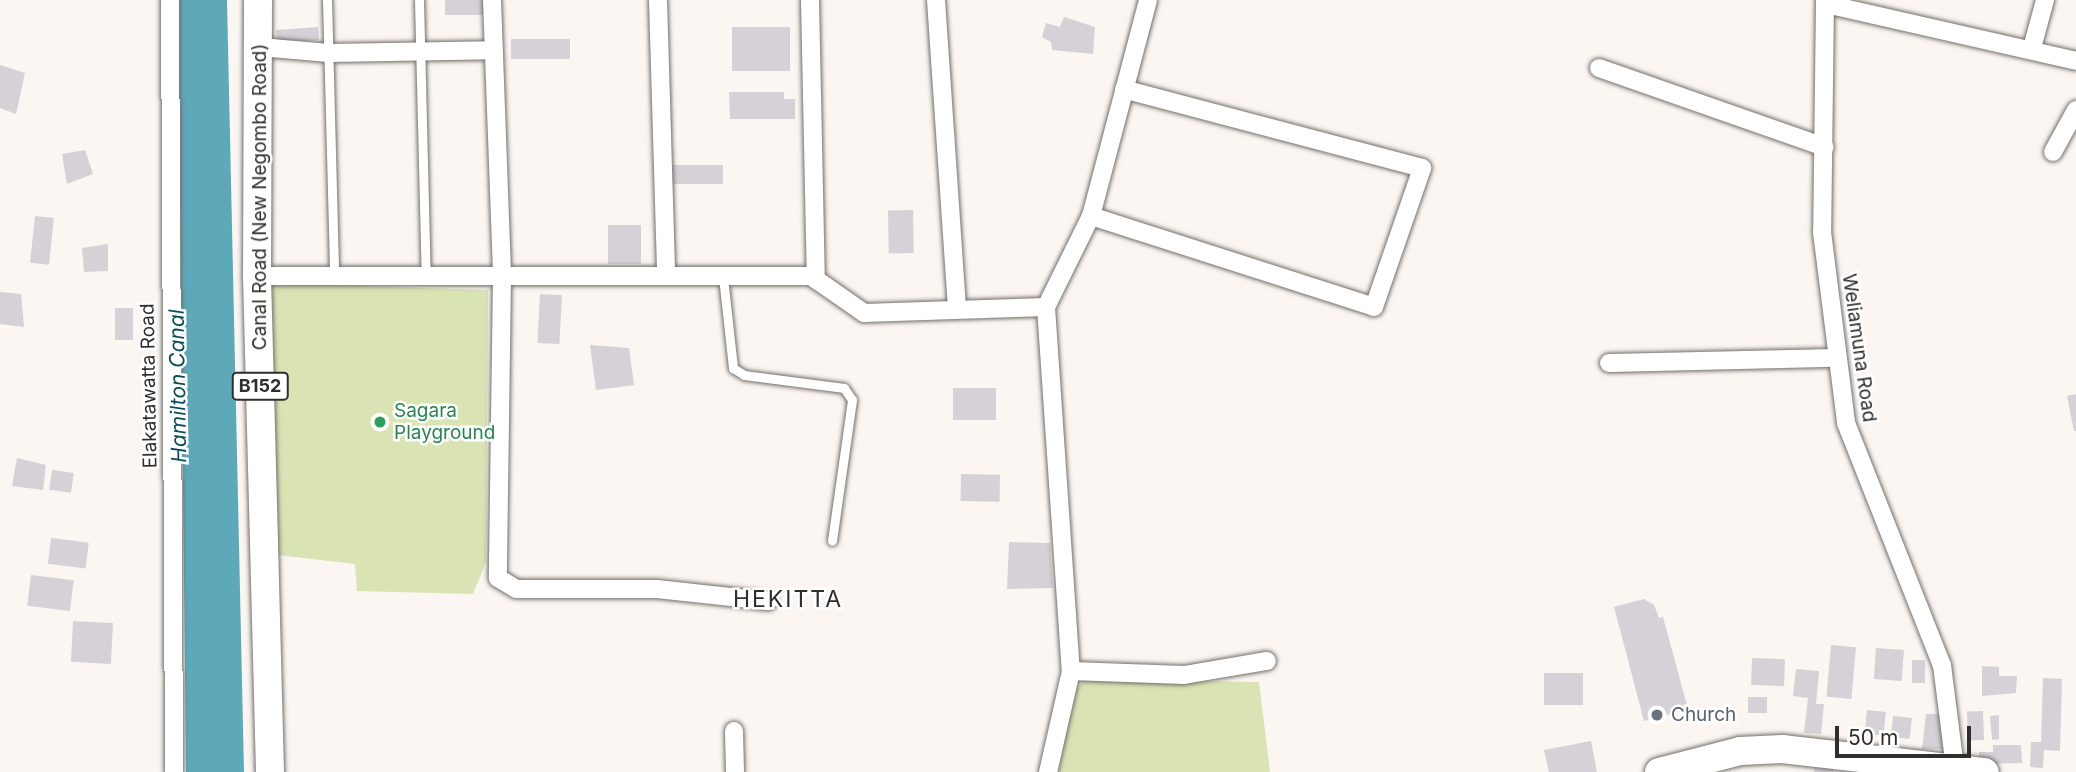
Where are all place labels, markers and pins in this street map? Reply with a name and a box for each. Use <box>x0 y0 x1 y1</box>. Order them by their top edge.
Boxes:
place label: Sagara Playground <box>394 400 495 444</box>
marker: Sagara Playground <box>372 414 388 430</box>
place label: Church <box>1671 704 1736 726</box>
marker: Church <box>1649 707 1665 723</box>

